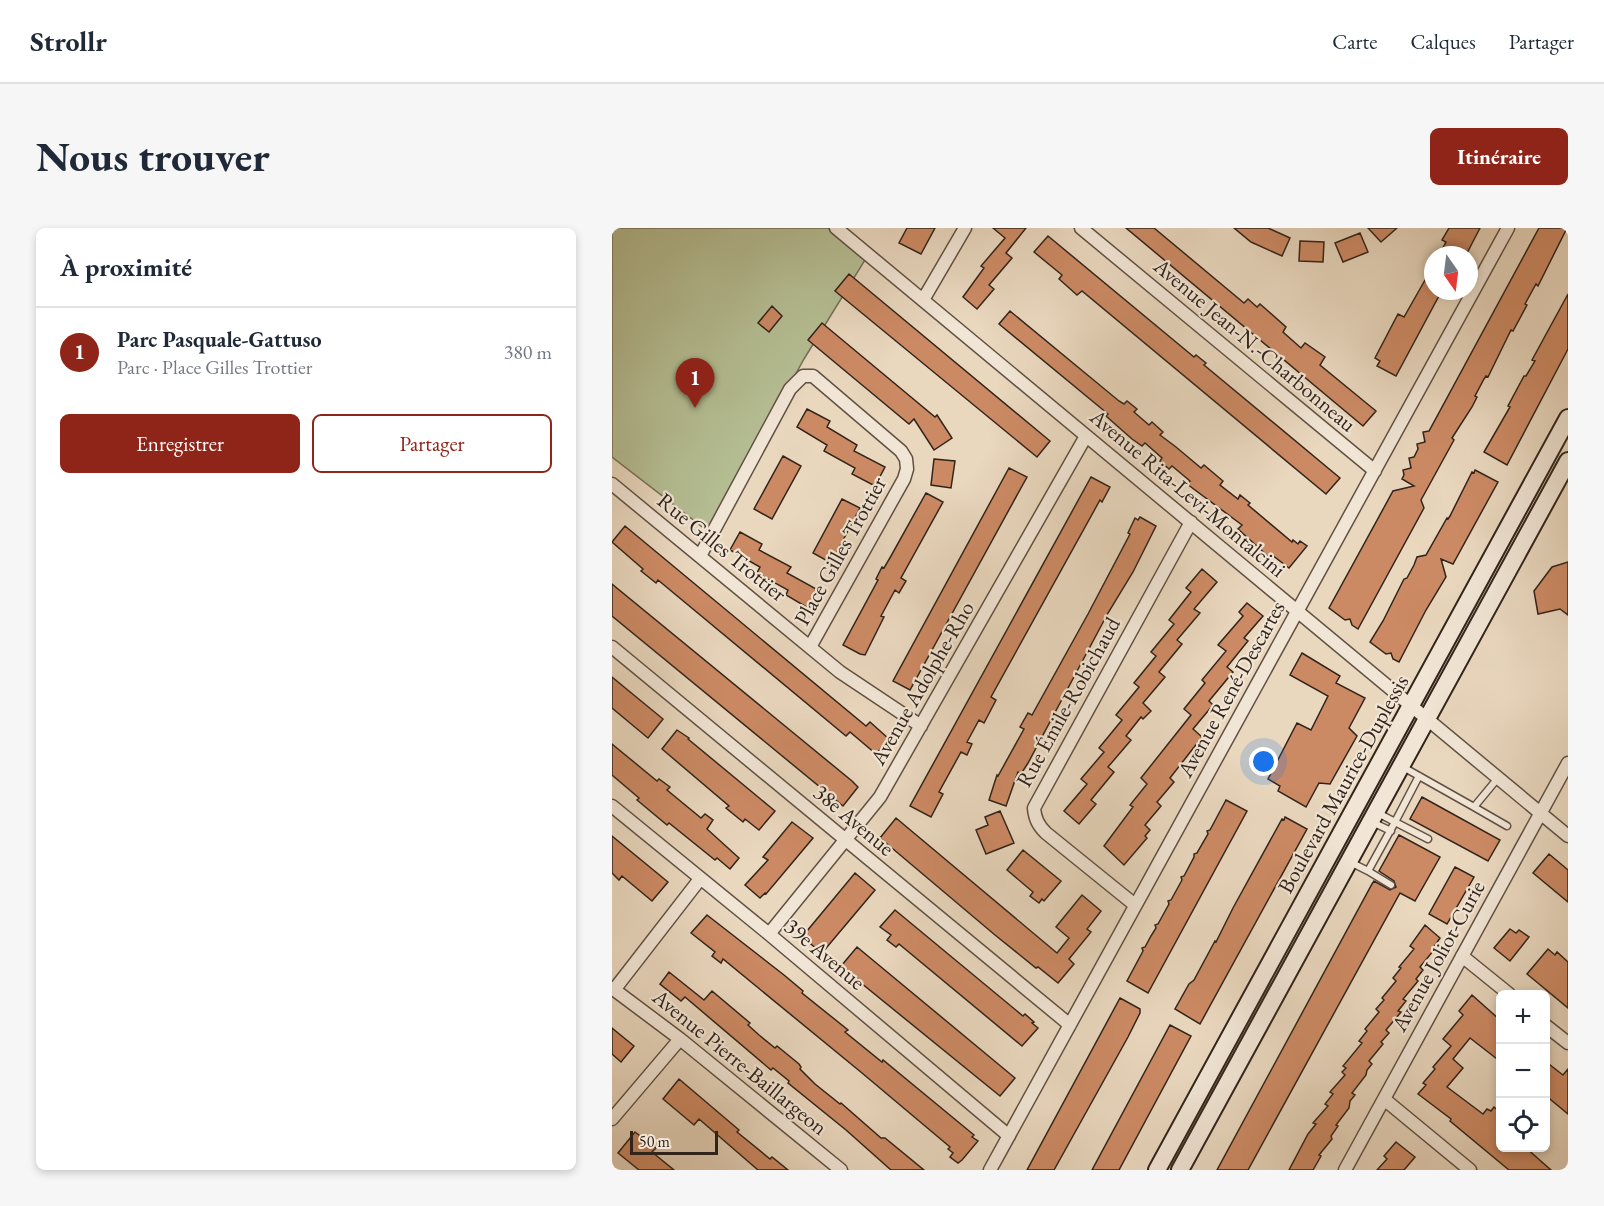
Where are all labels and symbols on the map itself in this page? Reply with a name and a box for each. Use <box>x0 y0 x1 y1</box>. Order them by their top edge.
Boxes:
north arrow <box>1424 246 1478 300</box>
street label: Avenue Jean-N.-Charbonneau <box>1147 251 1363 439</box>
pin: 1 <box>676 358 715 408</box>
street label: Avenue Rita-Levi-Montalcini <box>1083 402 1292 584</box>
street label: Place Gilles Trottier <box>787 471 893 630</box>
street label: Rue Gilles Trottier <box>651 486 793 608</box>
street label: Avenue Adolphe-Rho <box>863 596 981 771</box>
street label: Avenue René-Descartes <box>1170 596 1292 783</box>
street label: Rue Émile-Robichaud <box>1009 611 1127 792</box>
street label: Boulevard Maurice-Duplessis <box>1271 670 1415 898</box>
your location <box>1249 747 1278 776</box>
street label: 38e Avenue <box>807 778 901 863</box>
street label: Avenue Joliot-Curie <box>1384 875 1492 1038</box>
street label: 39e Avenue <box>778 912 872 997</box>
street label: Avenue Pierre-Baillargeon <box>646 982 834 1142</box>
scale bar <box>630 1128 718 1156</box>

